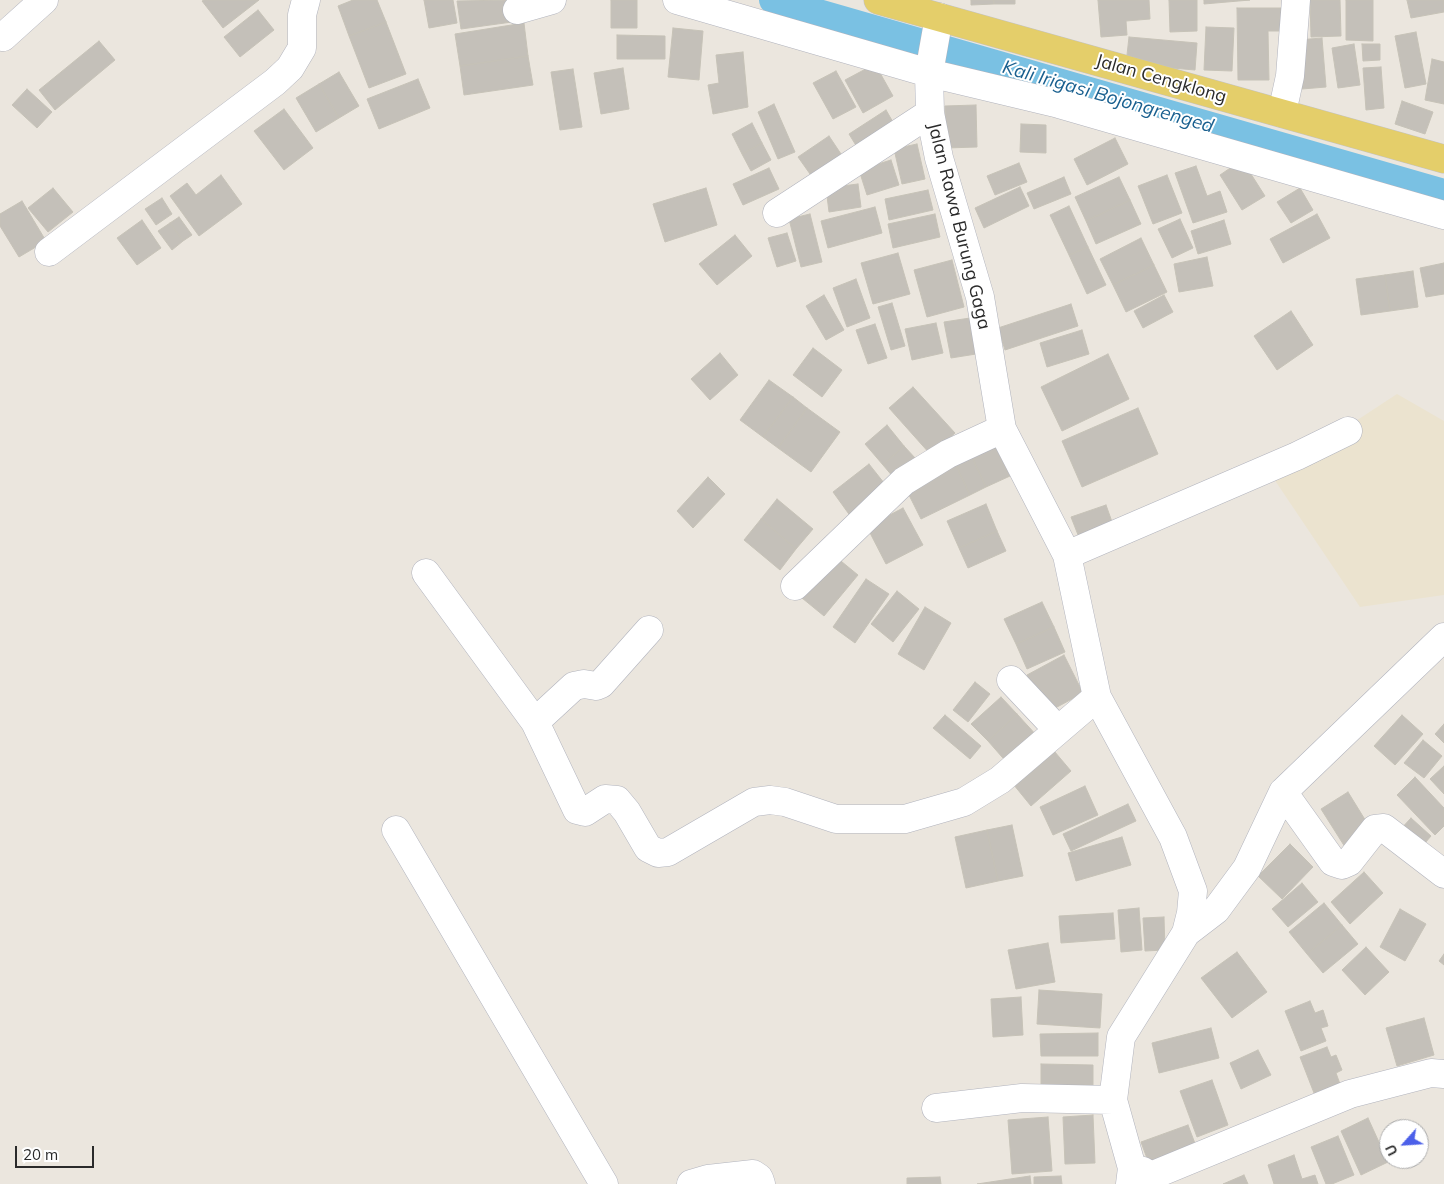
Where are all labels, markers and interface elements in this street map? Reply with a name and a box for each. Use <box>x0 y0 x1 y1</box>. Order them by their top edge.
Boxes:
street label: Jalan Cengklong <box>1093 50 1229 108</box>
water label: Kali Irigasi Bojongrenged <box>1000 56 1216 138</box>
street label: Jalan Rawa Burung Gaga <box>923 120 995 332</box>
north arrow <box>1379 1119 1429 1169</box>
scale bar <box>18 1136 96 1168</box>
text: U <box>1381 1142 1402 1159</box>
text: 20 m <box>23 1145 58 1164</box>

